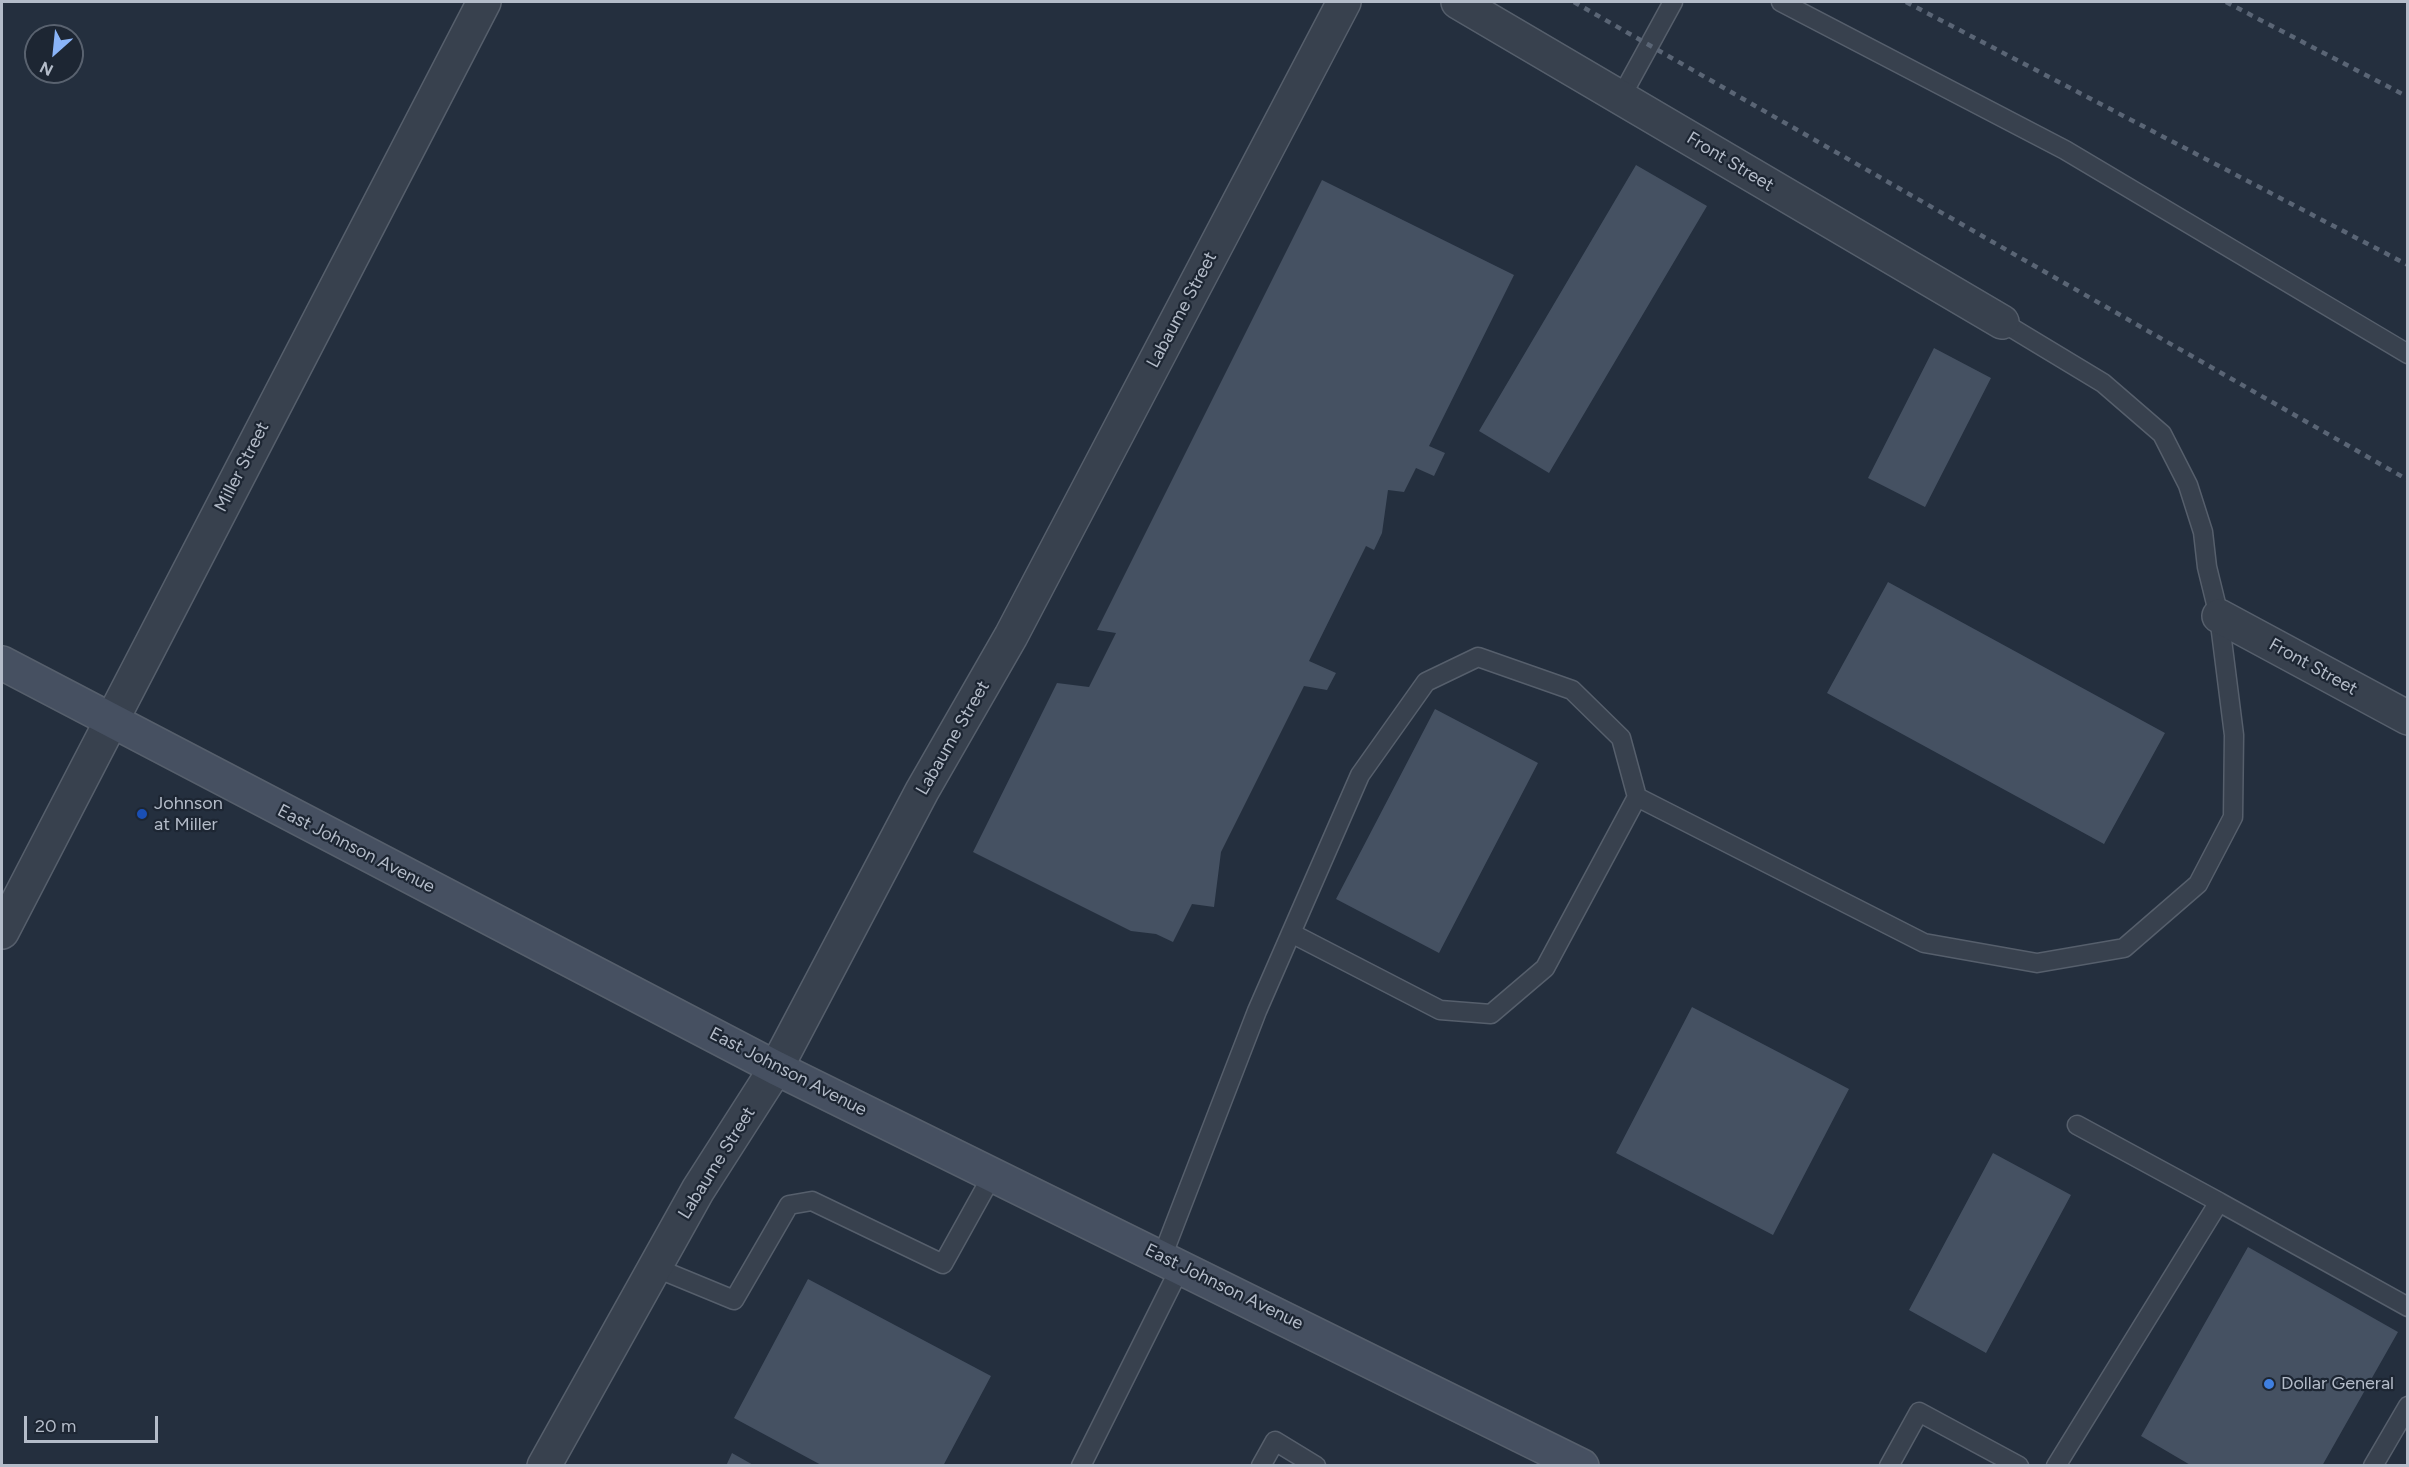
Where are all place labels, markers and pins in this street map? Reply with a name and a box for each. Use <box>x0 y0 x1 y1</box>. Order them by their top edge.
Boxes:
place label: Johnson at Miller <box>154 793 223 836</box>
marker: Johnson at Miller <box>135 807 149 821</box>
place label: Dollar General <box>2281 1373 2394 1395</box>
marker: Dollar General <box>2262 1377 2276 1391</box>

